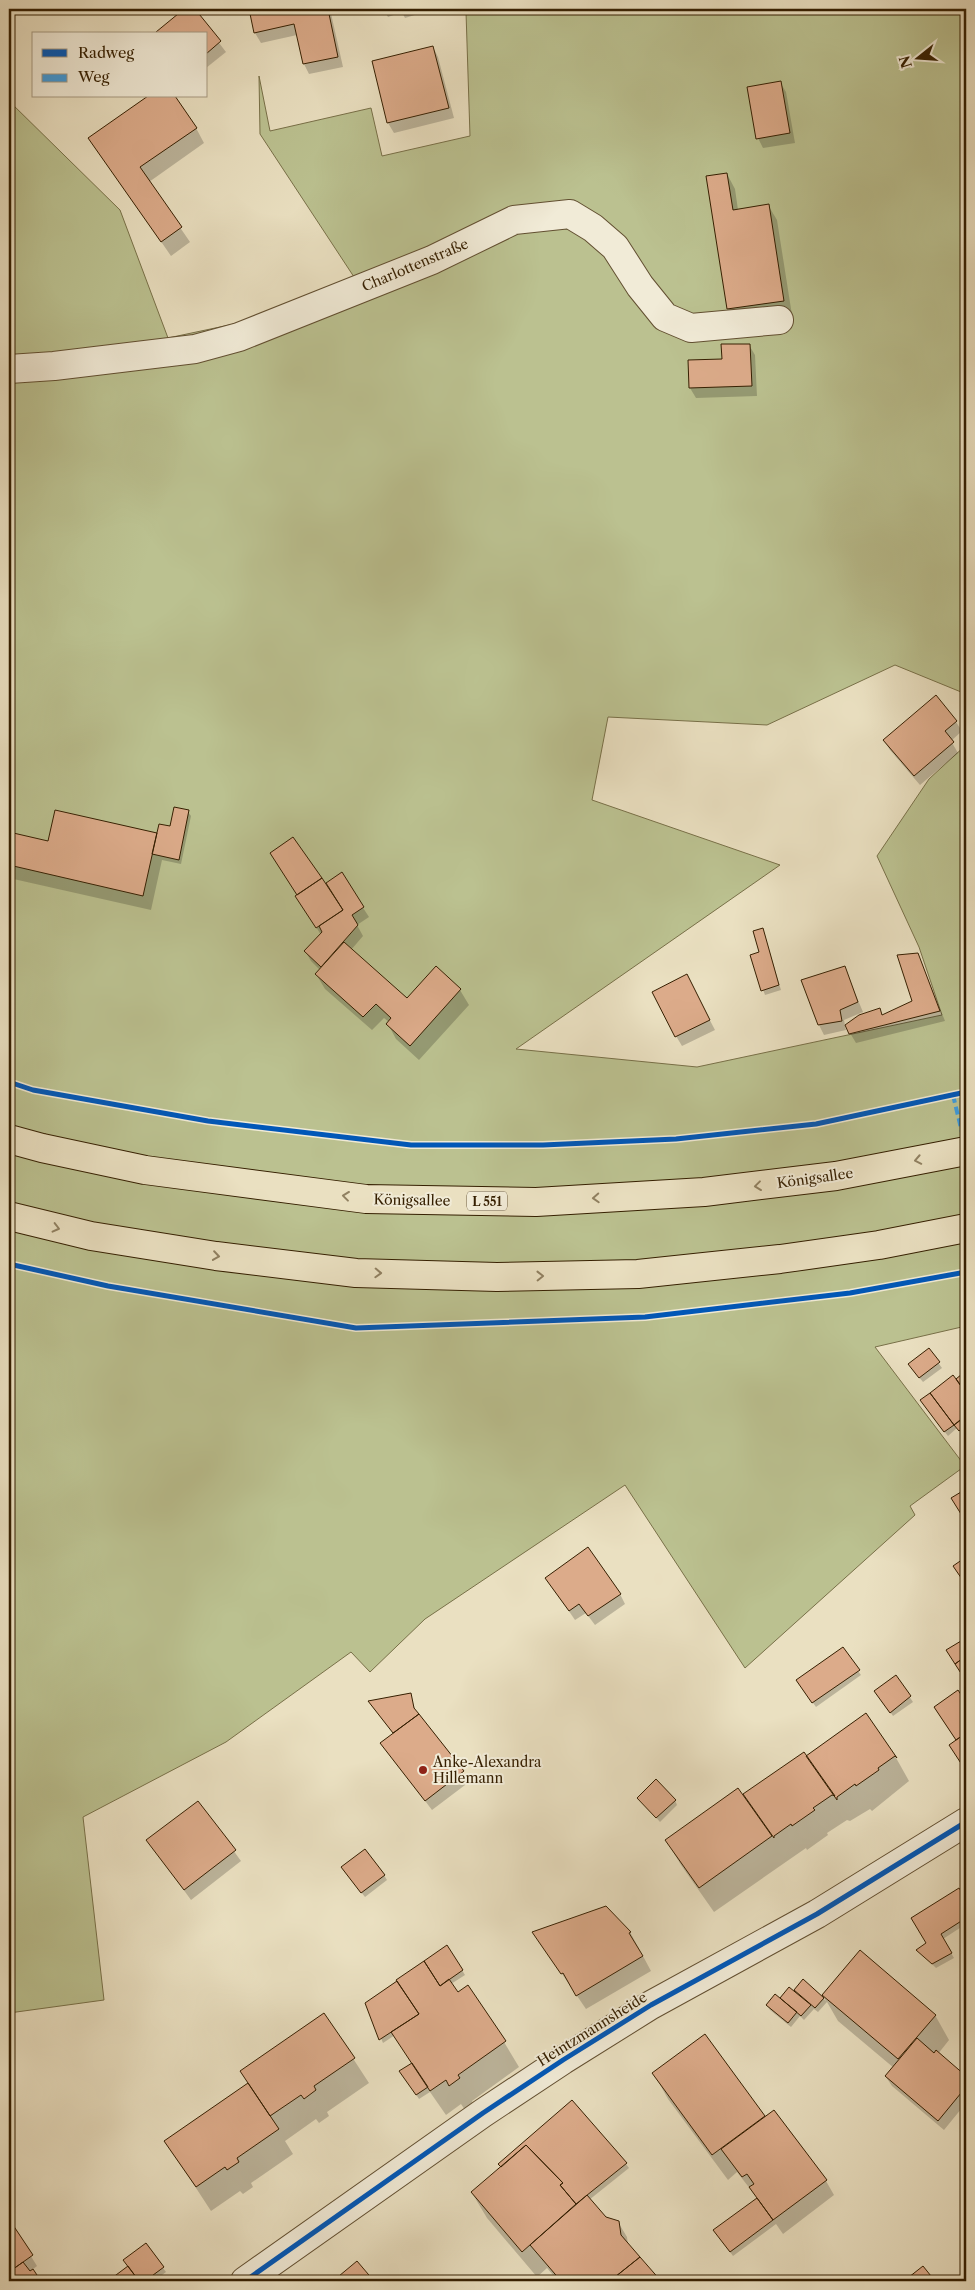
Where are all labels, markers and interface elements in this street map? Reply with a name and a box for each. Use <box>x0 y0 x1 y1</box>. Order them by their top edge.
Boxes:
legend <box>32 32 208 98</box>
north arrow <box>892 32 942 82</box>
text: Radweg <box>78 43 134 62</box>
text: N <box>895 53 916 70</box>
text: Weg <box>77 67 110 86</box>
street label: Charlottenstraße <box>359 234 471 296</box>
one-way arrow <box>914 1155 923 1165</box>
street label: Königsallee <box>776 1164 854 1192</box>
one-way arrow <box>754 1180 762 1191</box>
street label: Königsallee <box>373 1190 451 1210</box>
one-way arrow <box>342 1191 350 1202</box>
road number: L 551 <box>467 1192 507 1210</box>
one-way arrow <box>592 1193 600 1204</box>
one-way arrow <box>52 1222 61 1233</box>
one-way arrow <box>212 1250 220 1261</box>
one-way arrow <box>374 1268 382 1279</box>
one-way arrow <box>536 1271 544 1281</box>
place label: Anke-Alexandra Hillemann <box>432 1753 542 1787</box>
marker: Anke-Alexandra Hillemann <box>417 1764 429 1776</box>
street label: Heintzmannsheide <box>534 1988 650 2070</box>

